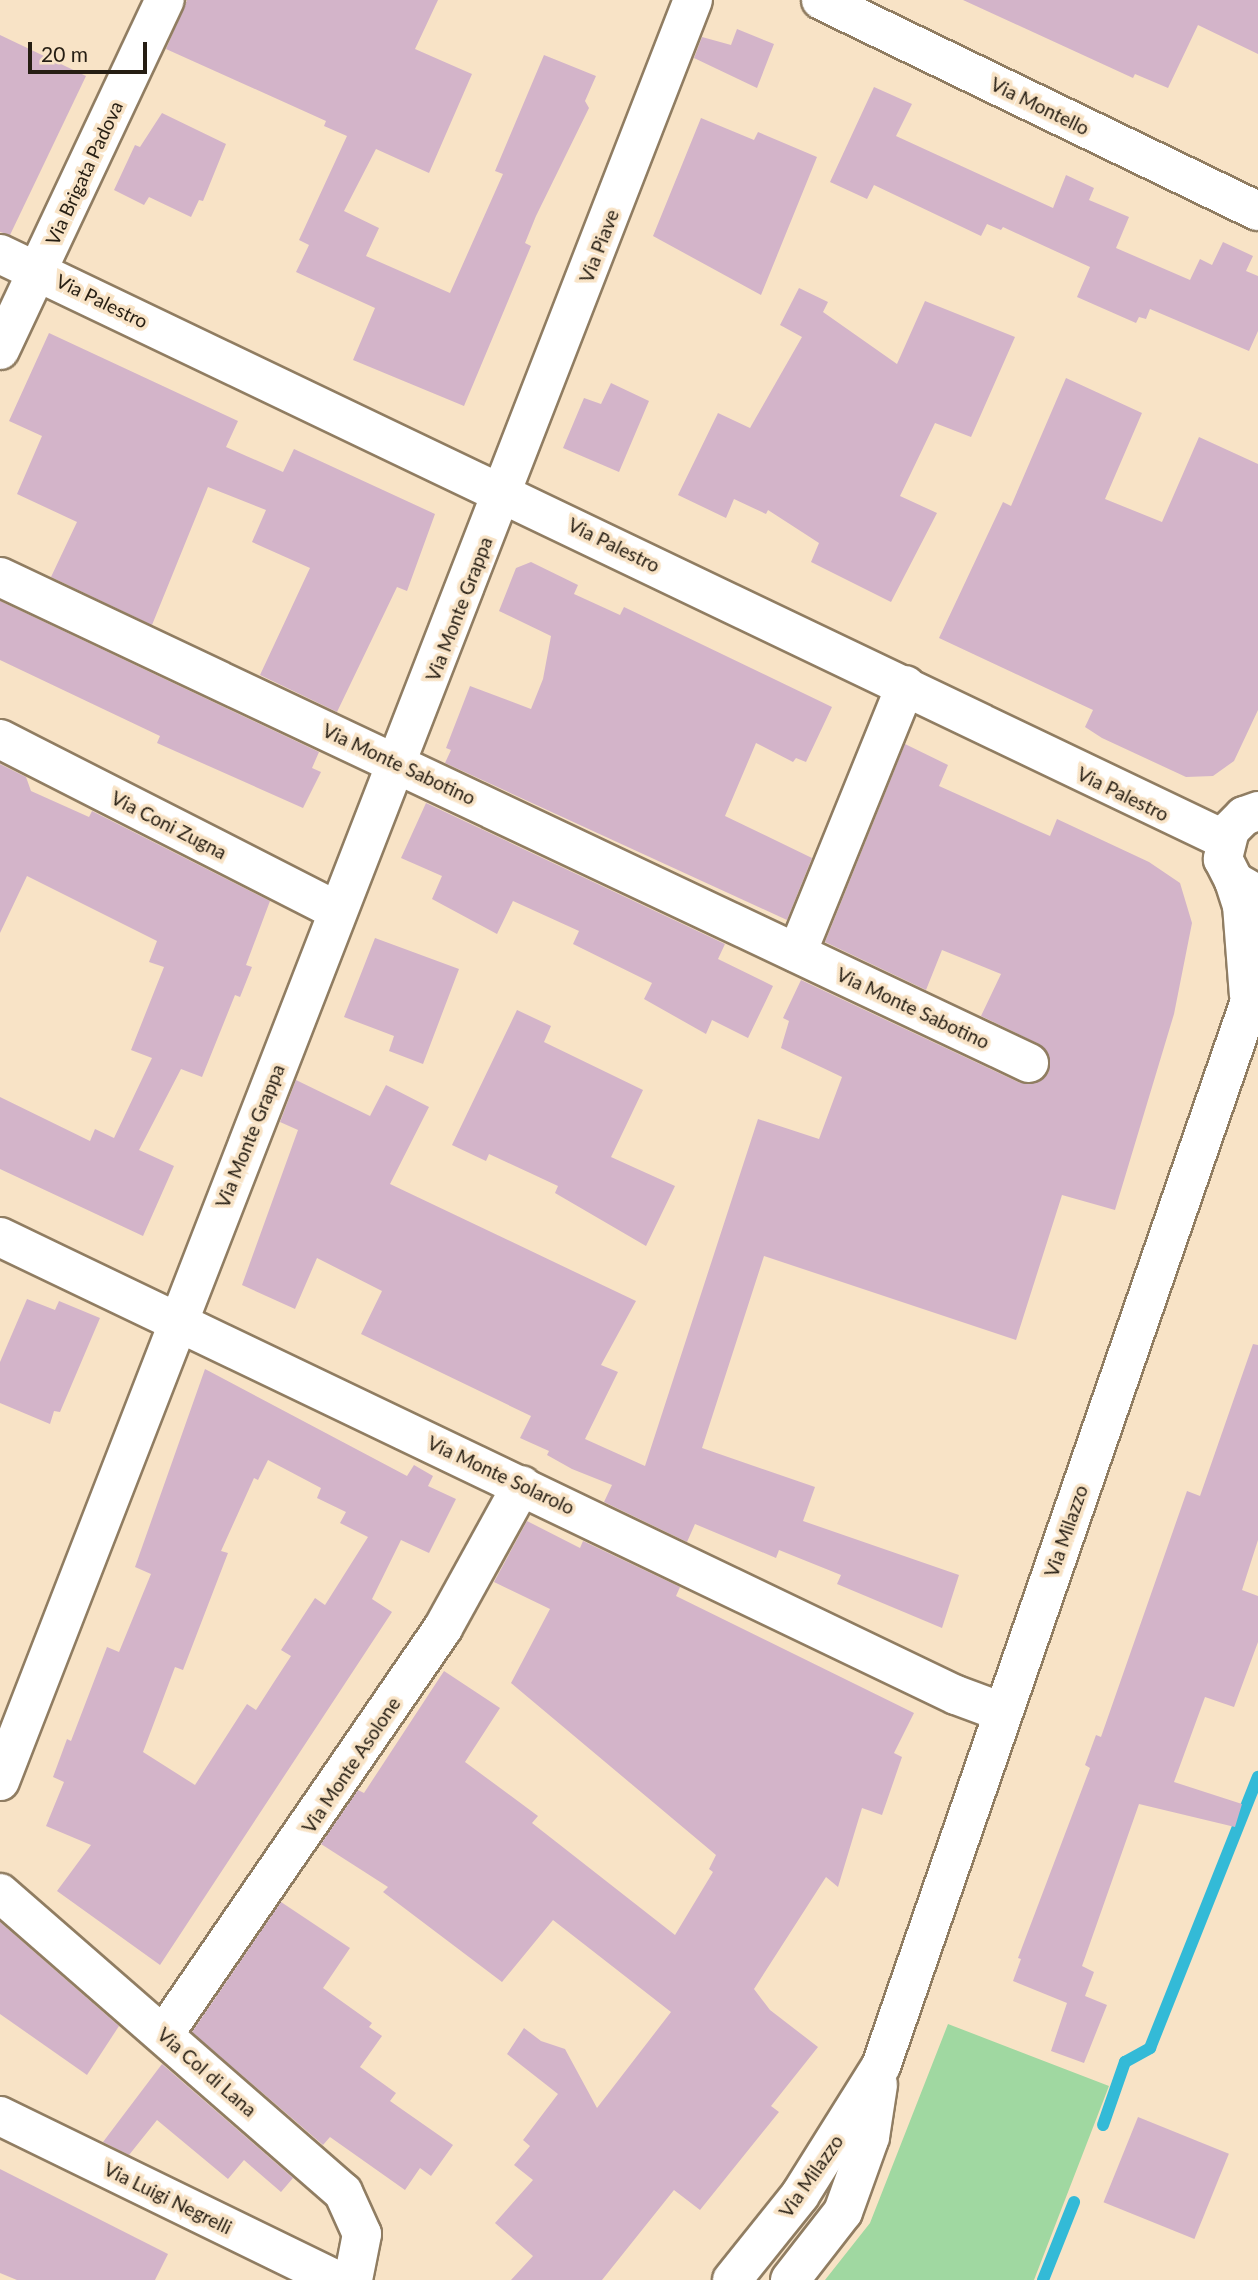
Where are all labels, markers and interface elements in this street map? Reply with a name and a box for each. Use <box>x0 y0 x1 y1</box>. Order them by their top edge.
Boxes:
scale bar <box>32 28 150 72</box>
text: 20 m <box>41 41 88 66</box>
street label: Via Montello <box>987 72 1093 140</box>
street label: Via Brigata Padova <box>41 97 127 249</box>
street label: Via Piave <box>575 206 623 286</box>
street label: Via Palestro <box>52 269 152 333</box>
street label: Via Palestro <box>564 513 664 577</box>
street label: Via Monte Grappa <box>421 534 497 684</box>
street label: Via Monte Sabotino <box>319 719 479 809</box>
street label: Via Palestro <box>1073 762 1173 826</box>
street label: Via Coni Zugna <box>107 786 231 864</box>
street label: Via Monte Sabotino <box>833 963 993 1053</box>
street label: Via Monte Grappa <box>211 1061 289 1211</box>
street label: Via Monte Solarolo <box>424 1431 578 1519</box>
street label: Via Milazzo <box>1040 1482 1092 1580</box>
street label: Via Monte Asolone <box>297 1692 405 1838</box>
street label: Via Col di Lana <box>153 2023 261 2121</box>
street label: Via Milazzo <box>774 2130 848 2222</box>
street label: Via Luigi Negrelli <box>100 2157 236 2239</box>

